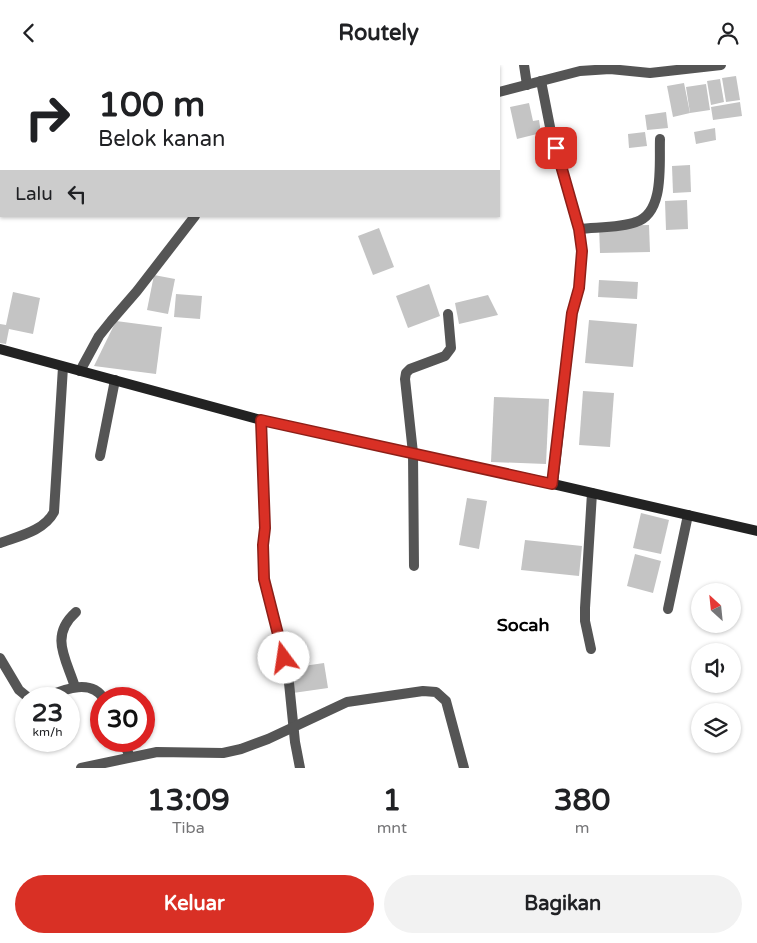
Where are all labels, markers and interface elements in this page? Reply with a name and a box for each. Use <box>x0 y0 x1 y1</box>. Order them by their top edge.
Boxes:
icon: back <box>15 19 43 47</box>
icon: person <box>714 19 742 47</box>
text: Routely <box>338 20 419 46</box>
text: 100 m <box>98 84 205 126</box>
icon: right <box>15 85 80 150</box>
text: Belok kanan <box>98 126 225 152</box>
pin <box>535 127 577 169</box>
icon: arrive <box>542 134 570 162</box>
icon: left <box>63 180 91 208</box>
text: Lalu <box>15 183 53 205</box>
north arrow <box>691 583 741 633</box>
map controls <box>691 583 741 753</box>
district label: Socah <box>497 614 549 636</box>
position arrow <box>257 631 309 683</box>
button: sound <box>691 643 741 693</box>
speed limit sign: 30 <box>90 687 155 752</box>
text: 23 <box>32 698 63 728</box>
button: layers <box>691 703 741 753</box>
text: km/h <box>32 725 63 739</box>
text: 13:09 <box>147 782 230 819</box>
text: 1 <box>382 782 401 819</box>
text: 380 <box>554 782 610 819</box>
text: Tiba <box>172 818 205 838</box>
text: mnt <box>377 818 407 838</box>
text: m <box>575 818 589 838</box>
button: Keluar <box>15 875 374 933</box>
button: Bagikan <box>384 875 742 933</box>

